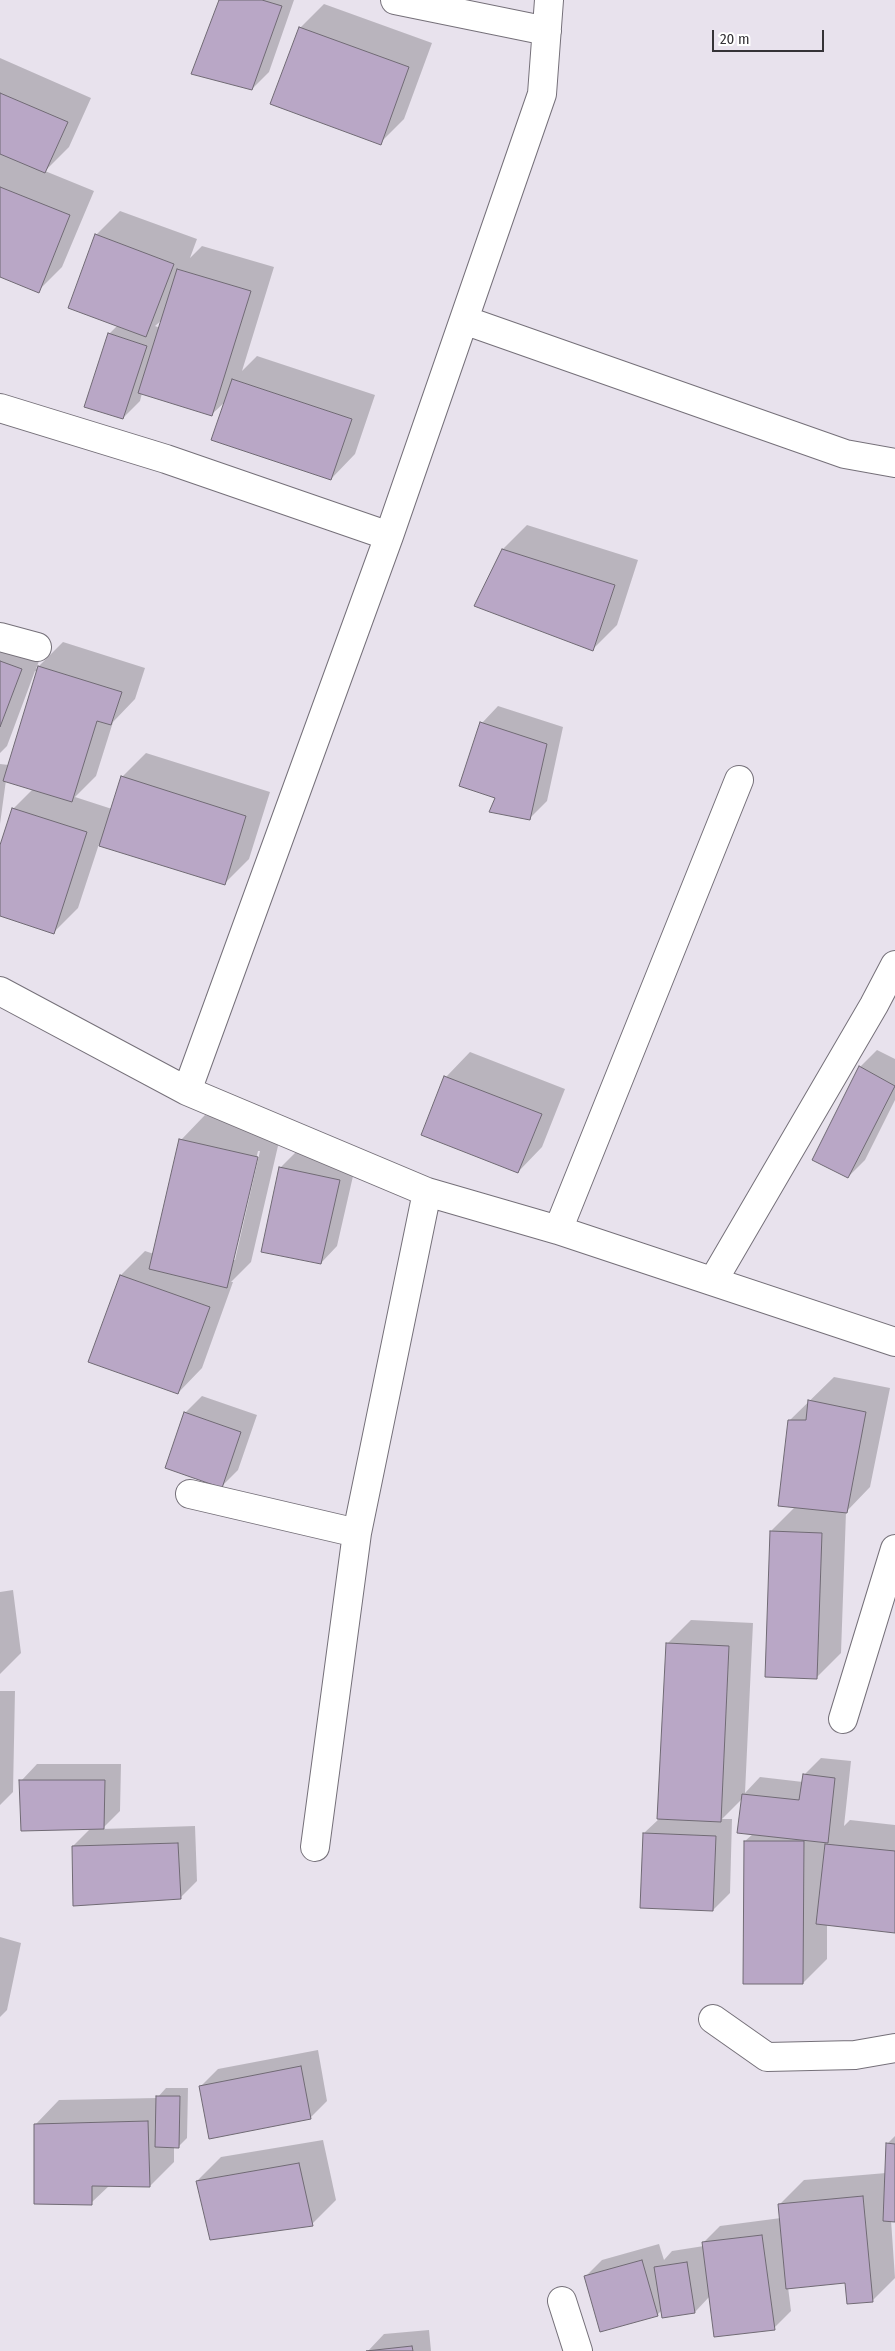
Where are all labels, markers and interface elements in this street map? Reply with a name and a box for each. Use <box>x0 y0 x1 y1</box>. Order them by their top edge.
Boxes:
scale bar <box>715 20 828 52</box>
text: 20 m <box>720 30 750 48</box>

